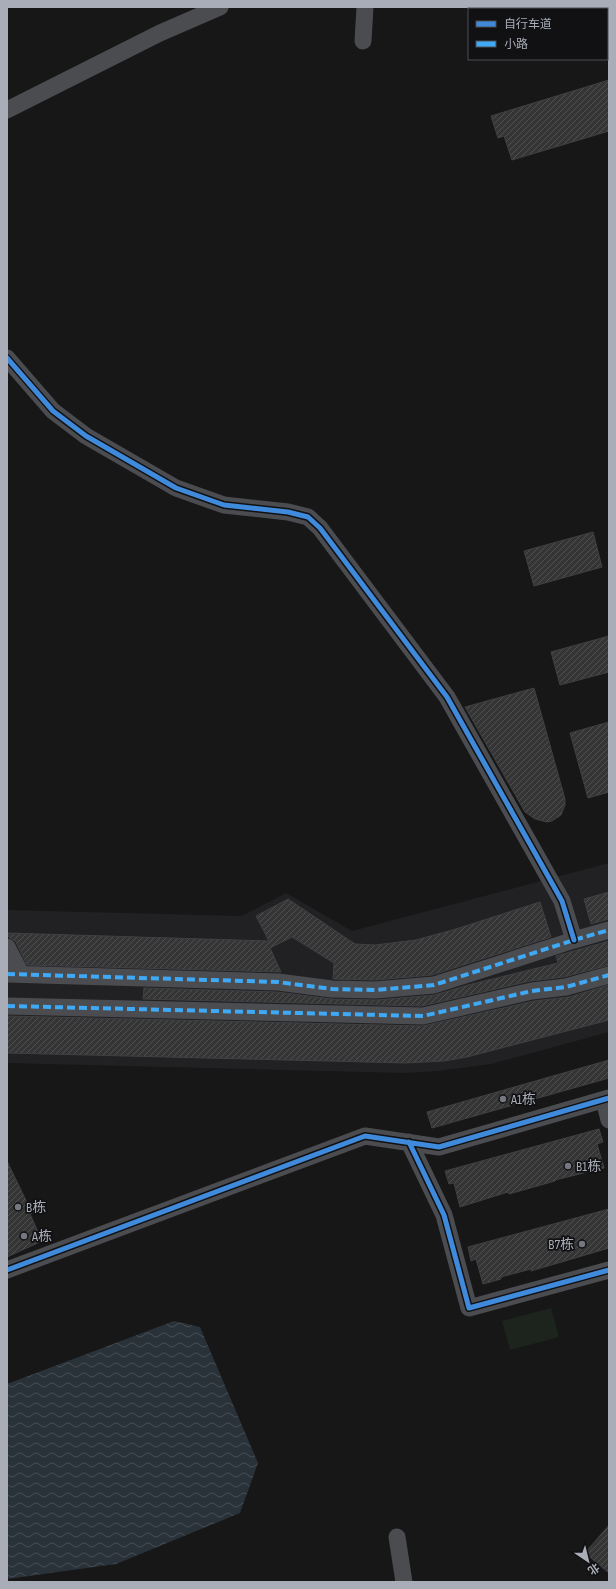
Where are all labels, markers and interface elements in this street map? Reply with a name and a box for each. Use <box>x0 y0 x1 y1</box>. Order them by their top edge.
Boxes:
legend <box>468 8 608 60</box>
text: 自行车道 <box>504 17 552 32</box>
text: 小路 <box>504 37 528 52</box>
place label: A1栋 <box>510 1091 536 1108</box>
marker: A1栋 <box>498 1094 508 1104</box>
place label: B1栋 <box>576 1158 601 1175</box>
marker: B1栋 <box>563 1161 573 1171</box>
place label: B栋 <box>26 1199 46 1216</box>
marker: B栋 <box>13 1202 23 1212</box>
place label: A栋 <box>31 1228 52 1245</box>
marker: A栋 <box>19 1231 29 1241</box>
place label: B7栋 <box>548 1236 574 1253</box>
marker: B7栋 <box>577 1239 587 1249</box>
north arrow <box>568 1541 608 1581</box>
text: 北 <box>585 1560 602 1577</box>

